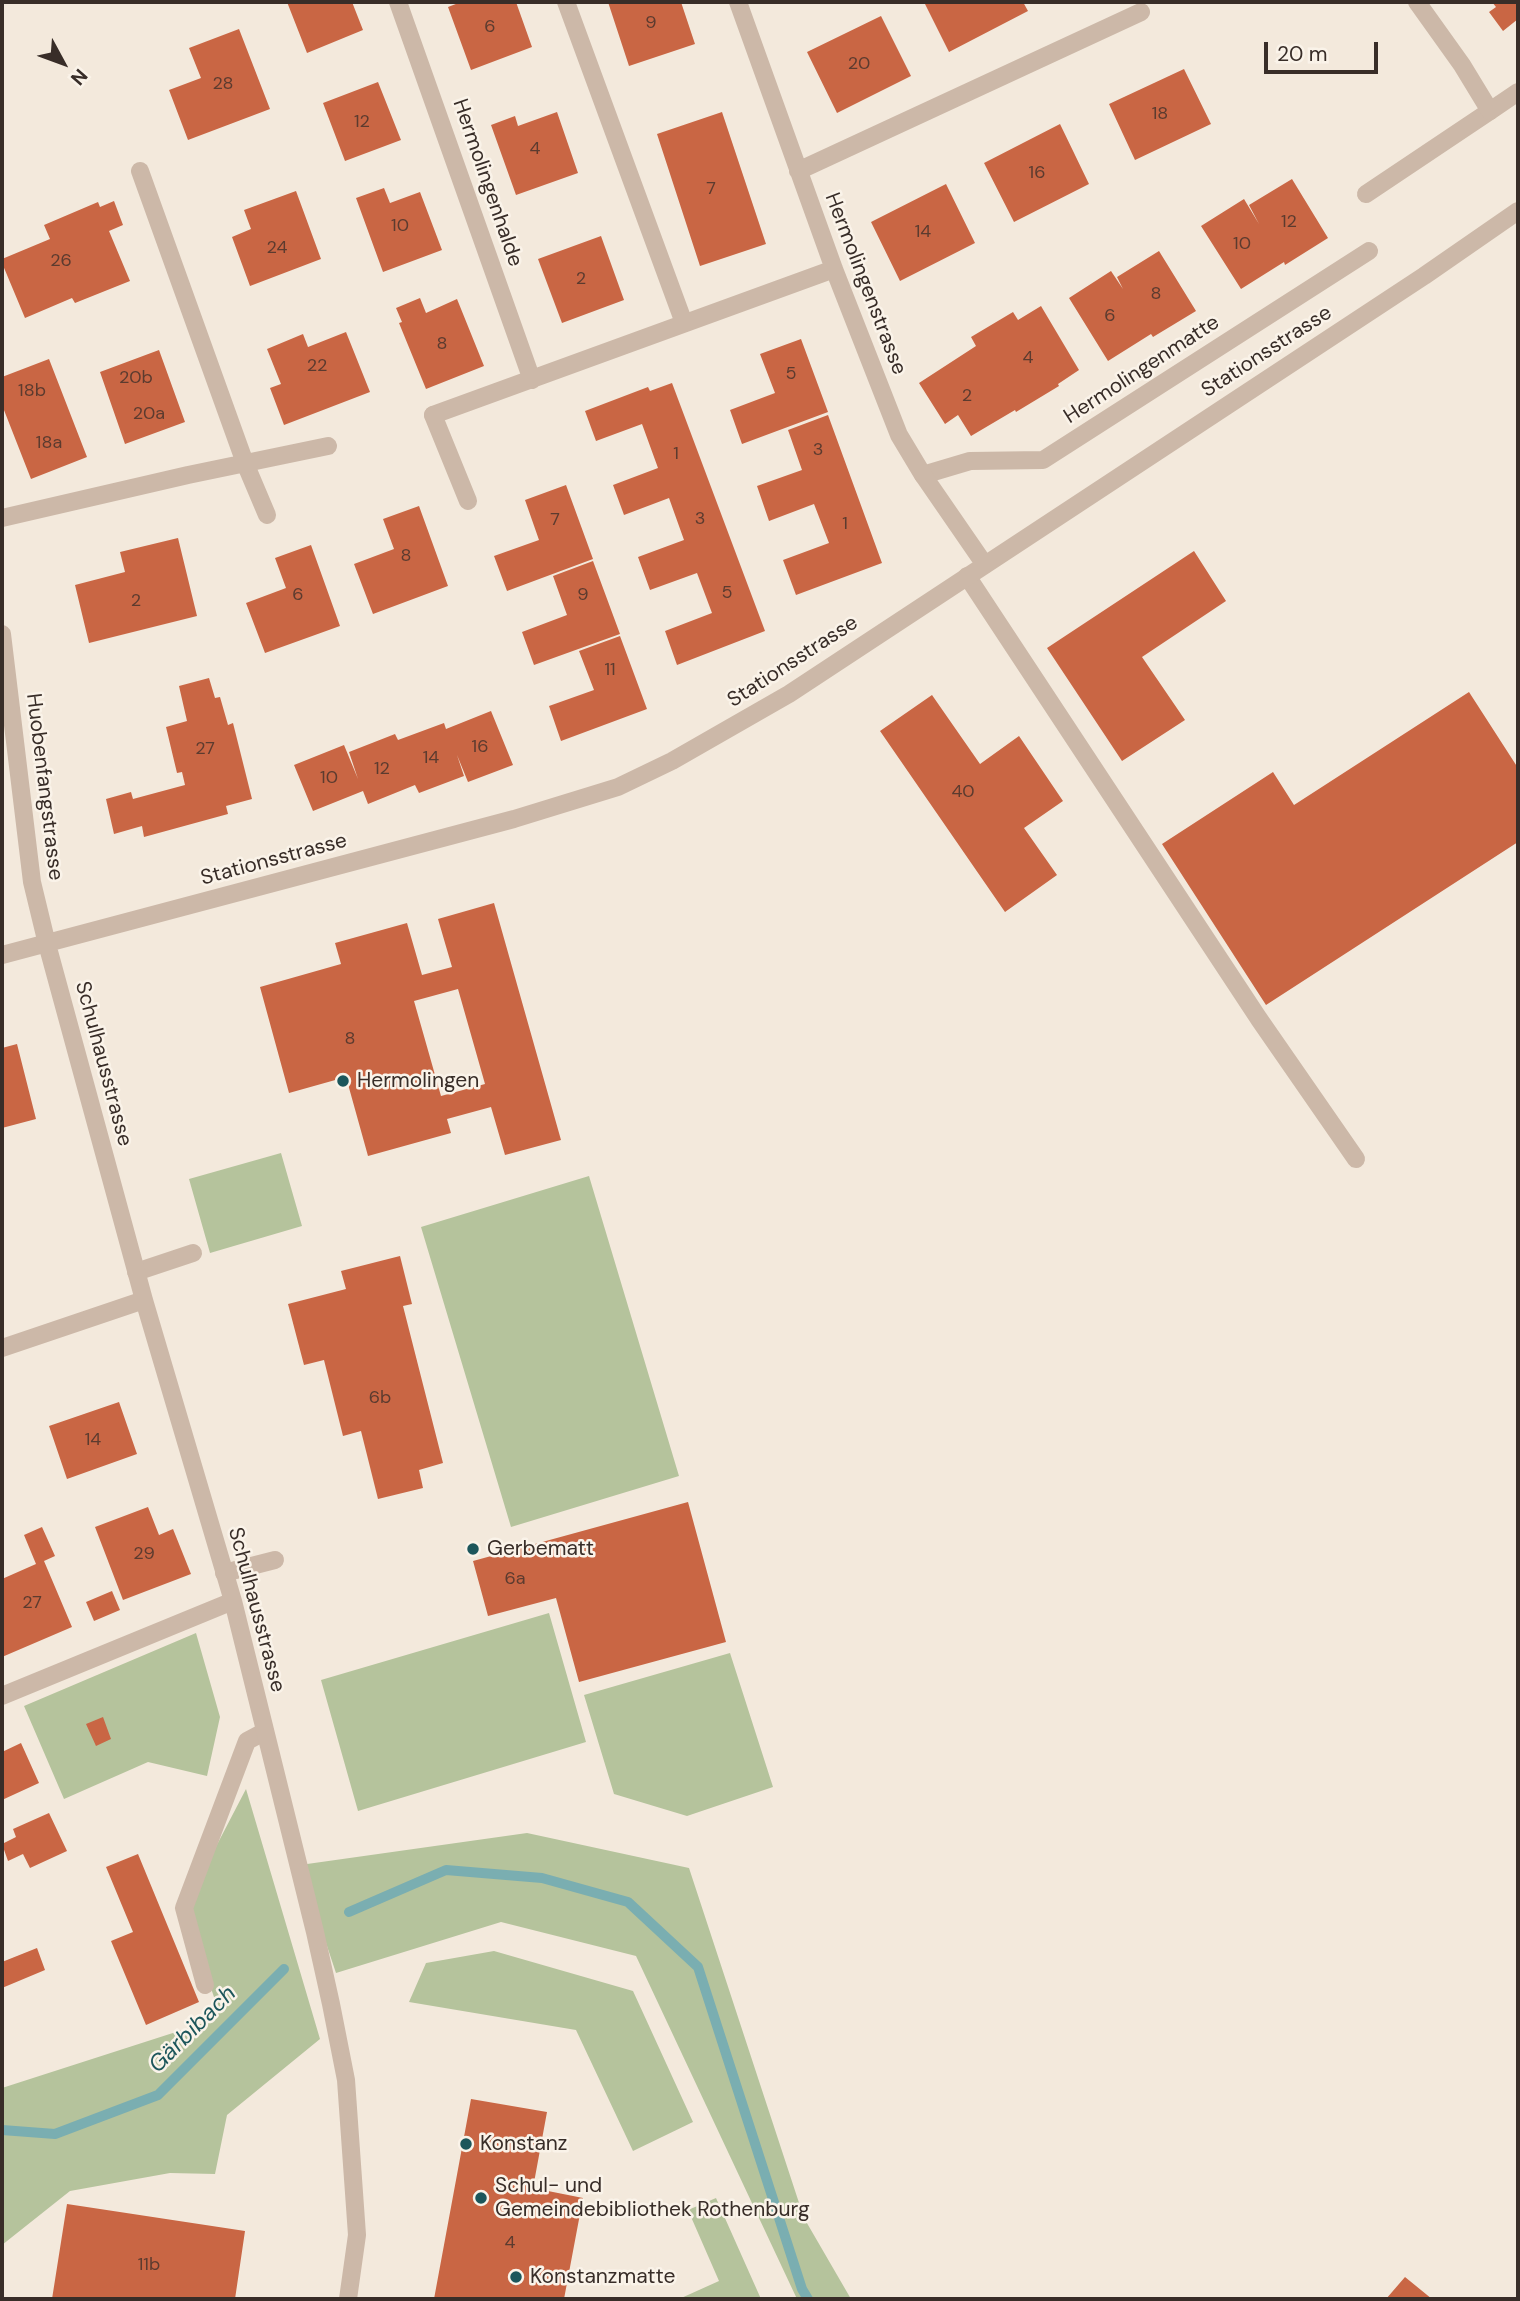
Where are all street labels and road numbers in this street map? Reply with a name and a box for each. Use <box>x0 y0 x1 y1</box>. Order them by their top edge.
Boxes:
street label: Hermolingenhalde <box>447 96 527 270</box>
street label: Hermolingenstrasse <box>819 190 911 378</box>
street label: Stationsstrasse <box>1197 300 1337 404</box>
street label: Hermolingenmatte <box>1060 310 1224 430</box>
street label: Stationsstrasse <box>723 610 863 714</box>
street label: Huobenfangstrasse <box>20 692 68 882</box>
street label: Stationsstrasse <box>198 828 350 892</box>
street label: Schulhausstrasse <box>69 979 137 1149</box>
street label: Schulhausstrasse <box>222 1525 290 1695</box>

